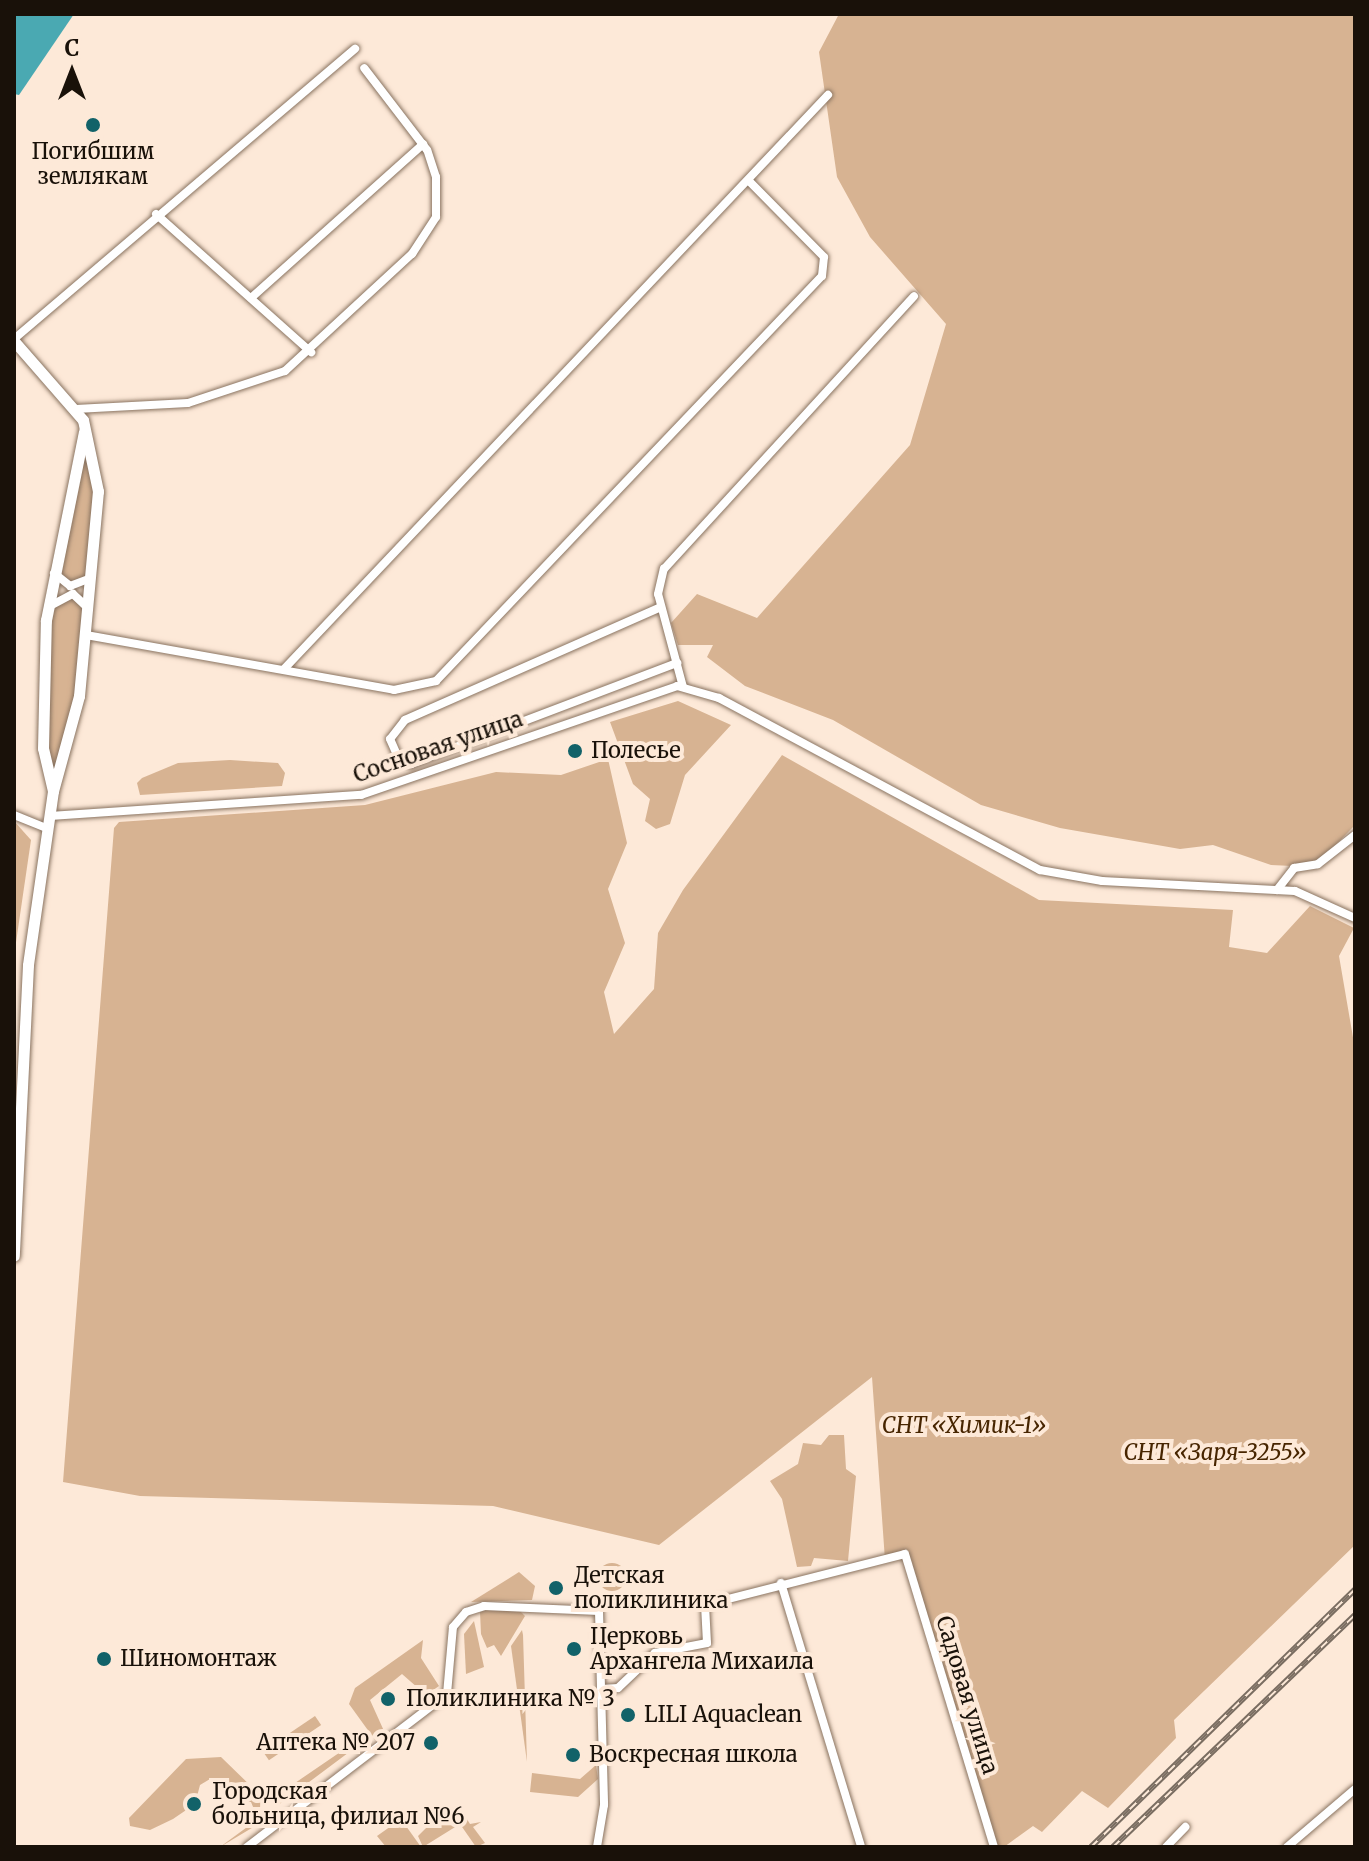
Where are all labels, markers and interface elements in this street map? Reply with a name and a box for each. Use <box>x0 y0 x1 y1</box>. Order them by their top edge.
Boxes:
north arrow <box>32 32 112 112</box>
text: С <box>65 34 79 62</box>
marker: Погибшим землякам <box>84 116 102 134</box>
place label: Погибшим землякам <box>32 138 154 190</box>
street label: Сосновая улица <box>350 706 526 788</box>
place label: Полесье <box>591 738 681 764</box>
marker: Полесье <box>566 742 584 760</box>
park label: СНТ «Химик-1» <box>882 1413 1046 1439</box>
park label: СНТ «Заря-3255» <box>1123 1440 1307 1466</box>
place label: Детская поликлиника <box>574 1562 728 1614</box>
marker: Детская поликлиника <box>545 1577 567 1599</box>
street label: Садовая улица <box>930 1613 1004 1777</box>
place label: Церковь Архангела Михаила <box>590 1623 814 1674</box>
marker: Церковь Архангела Михаила <box>565 1640 583 1658</box>
place label: Шиномонтаж <box>120 1646 277 1672</box>
marker: Шиномонтаж <box>95 1650 113 1668</box>
place label: Поликлиника № 3 <box>406 1686 615 1712</box>
marker: Поликлиника № 3 <box>377 1688 399 1710</box>
place label: LILI Aquaclean <box>644 1702 802 1728</box>
marker: LILI Aquaclean <box>619 1706 637 1724</box>
place label: Аптека № 207 <box>256 1730 415 1756</box>
marker: Аптека № 207 <box>422 1734 440 1752</box>
place label: Воскресная школа <box>589 1742 798 1768</box>
marker: Воскресная школа <box>564 1746 582 1764</box>
place label: Городская больница, филиал №6 <box>212 1778 465 1830</box>
marker: Городская больница, филиал №6 <box>183 1793 205 1815</box>

